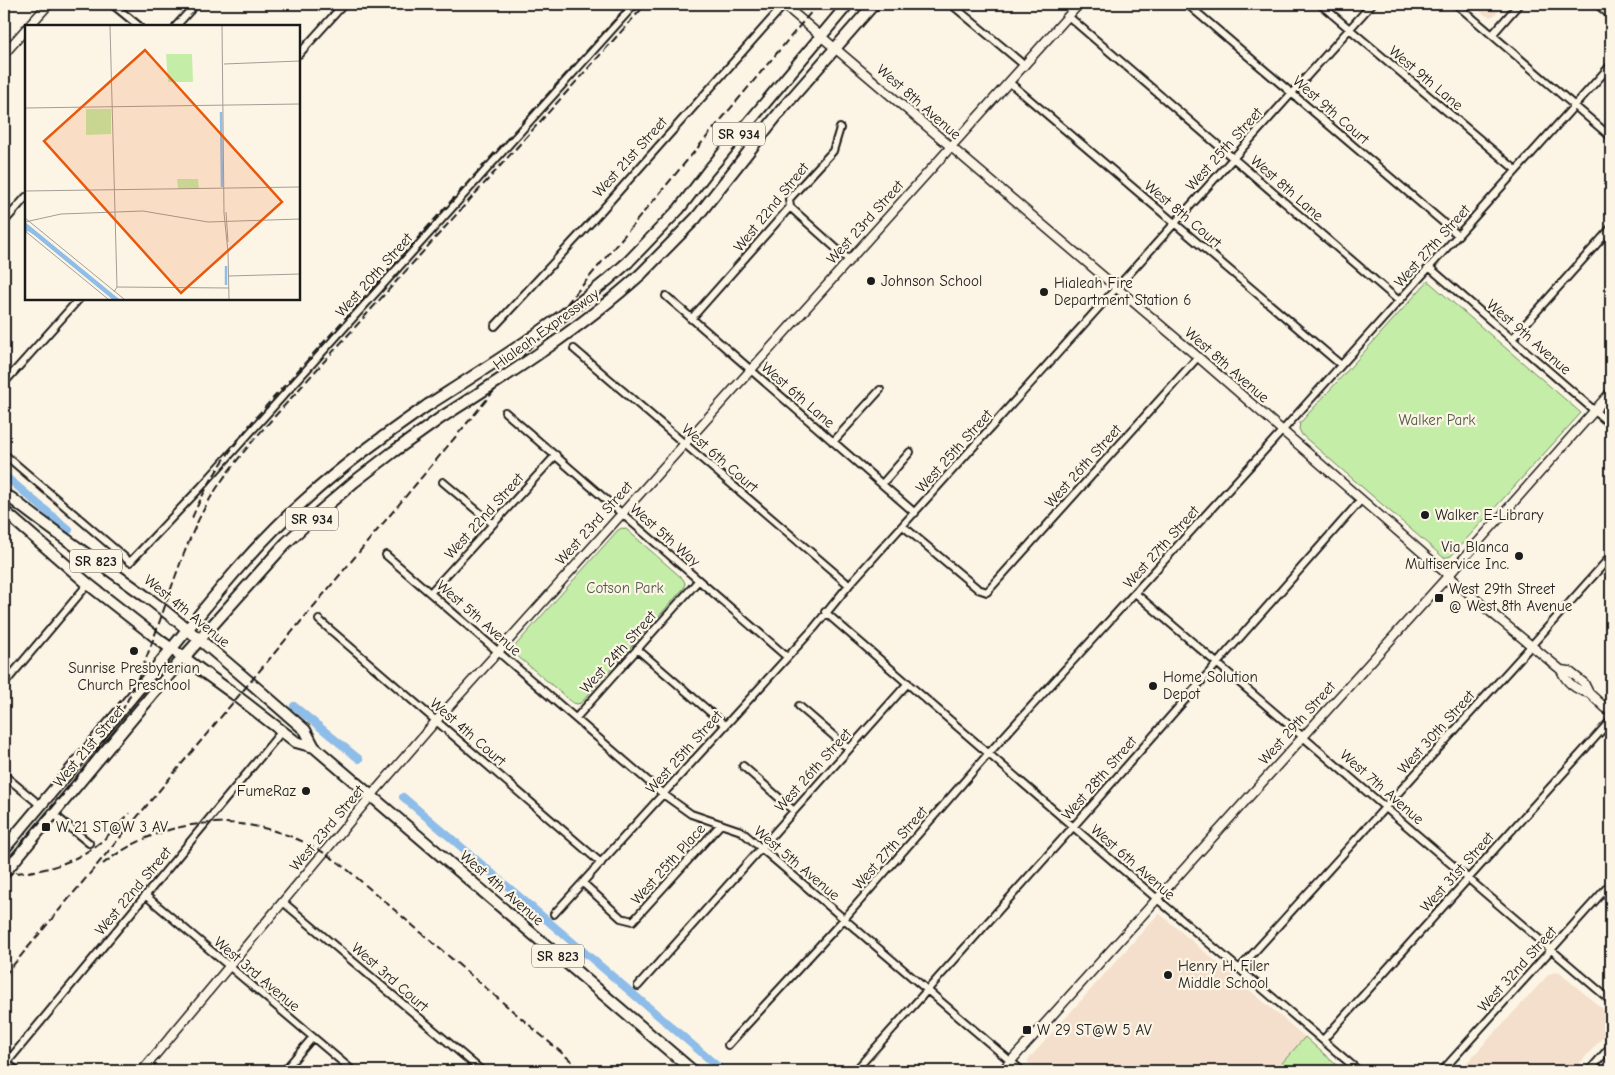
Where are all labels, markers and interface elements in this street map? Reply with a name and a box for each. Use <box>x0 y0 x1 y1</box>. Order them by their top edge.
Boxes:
inset map <box>25 25 300 300</box>
street label: West 9th Lane <box>1385 42 1467 114</box>
street label: West 8th Avenue <box>873 61 965 144</box>
street label: West 9th Court <box>1289 72 1373 149</box>
street label: West 25th Street <box>1182 103 1267 194</box>
street label: West 21st Street <box>589 113 671 201</box>
road number: SR 934 <box>713 122 765 146</box>
street label: West 8th Lane <box>1247 151 1328 225</box>
street label: West 22nd Street <box>730 158 813 255</box>
street label: West 23rd Street <box>823 176 908 268</box>
street label: West 8th Court <box>1141 177 1226 252</box>
street label: West 27th Street <box>1390 200 1474 291</box>
street label: West 20th Street <box>332 229 417 321</box>
place label: Johnson School <box>881 272 982 290</box>
place label: Hialeah Fire Department Station 6 <box>1054 274 1191 309</box>
marker: Johnson School <box>865 275 877 287</box>
street label: Hialeah Expressway <box>490 284 603 373</box>
marker: Hialeah Fire Department Station 6 <box>1038 286 1050 298</box>
street label: West 9th Avenue <box>1483 295 1575 379</box>
street label: West 8th Avenue <box>1181 324 1273 407</box>
street label: West 6th Lane <box>758 358 839 432</box>
street label: West 25th Street <box>912 405 997 496</box>
park label: Walker Park <box>1398 411 1476 429</box>
street label: West 6th Court <box>678 420 762 497</box>
street label: West 26th Street <box>1041 420 1126 511</box>
street label: West 22nd Street <box>441 469 528 563</box>
street label: West 23rd Street <box>552 477 637 569</box>
street label: West 5th Way <box>626 500 704 571</box>
street label: West 27th Street <box>1119 501 1203 592</box>
place label: Walker E-Library <box>1435 506 1544 524</box>
road number: SR 934 <box>286 508 338 530</box>
marker: Walker E-Library <box>1419 509 1431 521</box>
place label: Via Blanca Multiservice Inc. <box>1405 538 1509 573</box>
road number: SR 823 <box>70 550 122 572</box>
marker: Via Blanca Multiservice Inc. <box>1513 550 1525 562</box>
street label: West 4th Avenue <box>140 571 234 651</box>
street label: West 5th Avenue <box>433 576 525 660</box>
park label: Cotson Park <box>586 579 664 597</box>
place label: West 29th Street @ West 8th Avenue <box>1449 580 1573 615</box>
marker: West 29th Street @ West 8th Avenue <box>1433 592 1445 604</box>
street label: West 24th Street <box>576 606 660 697</box>
marker: Sunrise Presbyterian Church Preschool <box>128 645 140 657</box>
place label: Sunrise Presbyterian Church Preschool <box>68 659 200 694</box>
place label: Home Solution Depot <box>1163 668 1258 703</box>
street label: West 29th Street <box>1255 677 1340 768</box>
marker: Home Solution Depot <box>1147 680 1159 692</box>
street label: West 30th Street <box>1394 686 1479 778</box>
street label: West 4th Court <box>426 694 510 770</box>
street label: West 21st Street <box>49 701 129 791</box>
street label: West 25th Street <box>642 706 727 797</box>
street label: West 26th Street <box>771 724 856 815</box>
street label: West 28th Street <box>1058 732 1141 824</box>
street label: West 7th Avenue <box>1336 746 1428 829</box>
street label: West 23rd Street <box>286 781 369 875</box>
place label: FumeRaz <box>237 782 296 800</box>
marker: FumeRaz <box>300 785 312 797</box>
street label: West 27th Street <box>849 802 932 893</box>
place label: W 21 ST@W 3 AV <box>56 818 168 836</box>
street label: West 25th Place <box>627 820 709 908</box>
street label: West 6th Avenue <box>1087 820 1179 904</box>
marker: W 21 ST@W 3 AV <box>40 821 52 833</box>
street label: West 5th Avenue <box>751 822 844 904</box>
street label: West 31st Street <box>1416 828 1498 916</box>
street label: West 22nd Street <box>91 843 176 939</box>
street label: West 4th Avenue <box>456 847 548 930</box>
street label: West 32nd Street <box>1474 922 1561 1016</box>
street label: West 3rd Avenue <box>210 933 304 1016</box>
street label: West 3rd Court <box>348 939 433 1016</box>
road number: SR 823 <box>532 944 584 968</box>
place label: Henry H. Filer Middle School <box>1178 957 1269 992</box>
marker: Henry H. Filer Middle School <box>1162 969 1174 981</box>
place label: W 29 ST@W 5 AV <box>1037 1021 1152 1039</box>
marker: W 29 ST@W 5 AV <box>1021 1024 1033 1036</box>

